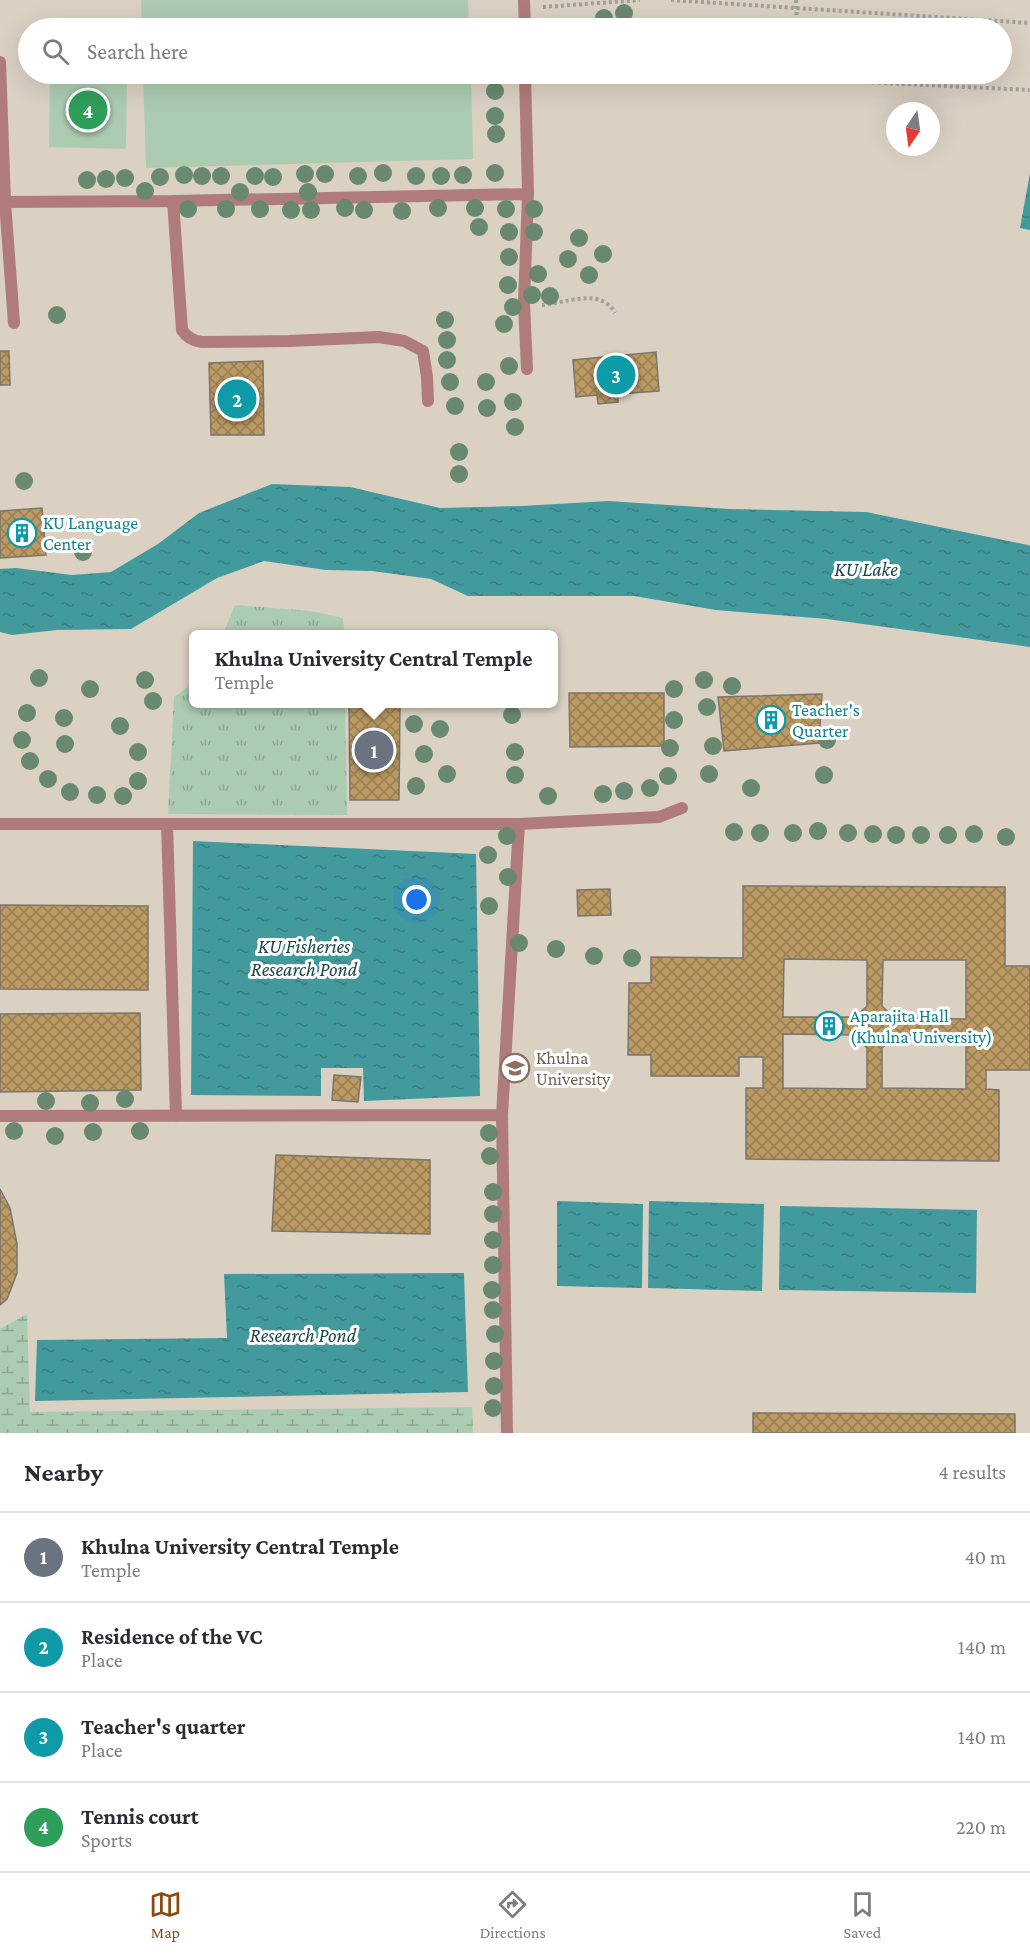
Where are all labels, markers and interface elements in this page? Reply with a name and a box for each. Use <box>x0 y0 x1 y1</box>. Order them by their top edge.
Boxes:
search box <box>18 18 1012 84</box>
icon: search <box>39 35 72 68</box>
text: Search here <box>87 39 188 64</box>
pin: 4 <box>68 88 107 132</box>
north arrow <box>886 102 940 156</box>
pin: 3 <box>596 352 636 398</box>
pin: 2 <box>218 376 256 422</box>
place label: KU Language Center <box>43 513 138 554</box>
building icon: KU Language Center <box>6 517 38 549</box>
water label: KU Lake <box>834 558 898 580</box>
popup <box>189 630 558 708</box>
text: Khulna University Central Temple <box>215 646 532 671</box>
text: Temple <box>215 671 274 693</box>
place label: Teacher's Quarter <box>792 700 860 741</box>
building icon: Teacher's Quarter <box>755 704 787 736</box>
pin: 1 <box>354 728 394 772</box>
your location <box>402 885 431 914</box>
water label: KU Fisheries Research Pond <box>251 935 358 980</box>
place label: Aparajita Hall (Khulna University) <box>850 1006 992 1048</box>
building icon: Aparajita Hall (Khulna University) <box>813 1010 845 1042</box>
place label: Khulna University <box>536 1048 611 1089</box>
school or university icon: Khulna University <box>499 1052 531 1084</box>
water label: Research Pond <box>250 1324 357 1346</box>
text: Nearby <box>24 1458 103 1487</box>
text: 4 results <box>939 1461 1006 1483</box>
text: Khulna University Central Temple <box>81 1534 399 1559</box>
text: 1 <box>40 1546 47 1568</box>
text: 40 m <box>965 1546 1006 1568</box>
text: Temple <box>81 1559 141 1581</box>
text: Residence of the VC <box>81 1624 263 1649</box>
text: 2 <box>38 1636 49 1658</box>
text: 140 m <box>958 1636 1006 1658</box>
text: Place <box>81 1649 123 1671</box>
text: Teacher's quarter <box>81 1714 245 1739</box>
text: 3 <box>39 1726 48 1748</box>
text: 140 m <box>958 1726 1006 1748</box>
text: Place <box>81 1739 123 1761</box>
text: Tennis court <box>81 1804 199 1829</box>
text: 4 <box>38 1816 49 1838</box>
text: 220 m <box>956 1816 1006 1838</box>
text: Sports <box>81 1829 132 1851</box>
tab: Map <box>149 1888 182 1941</box>
tab: Directions <box>480 1888 546 1941</box>
tab: Saved <box>844 1888 881 1941</box>

